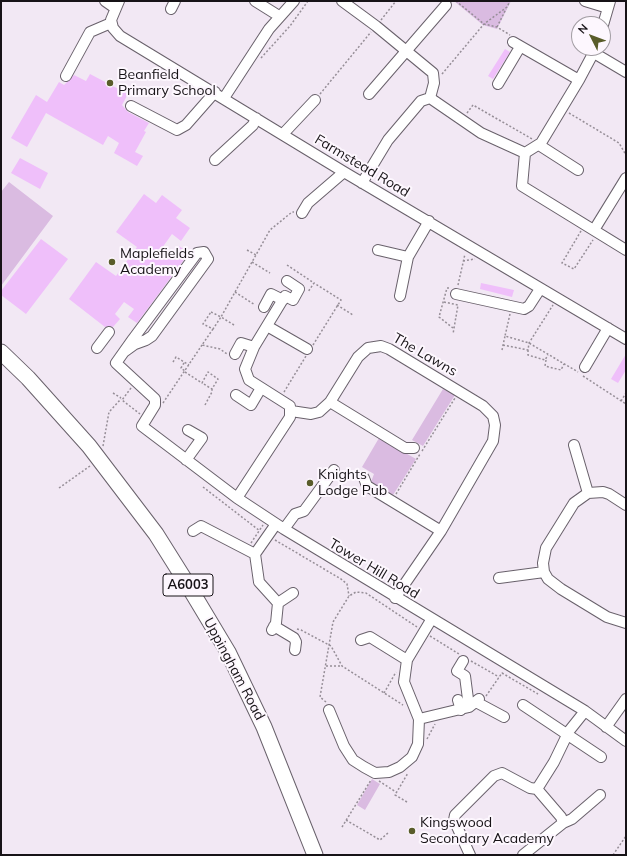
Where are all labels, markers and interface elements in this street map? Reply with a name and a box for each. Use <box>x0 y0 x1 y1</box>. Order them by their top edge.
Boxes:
north arrow <box>571 16 611 56</box>
text: N <box>575 21 591 36</box>
place label: Beanfield Primary School <box>118 67 216 100</box>
marker: Beanfield Primary School <box>105 78 115 88</box>
street label: Farmstead Road <box>312 131 412 201</box>
place label: Maplefields Academy <box>120 246 194 278</box>
marker: Maplefields Academy <box>107 257 117 267</box>
street label: The Lawns <box>390 330 460 380</box>
place label: Knights Lodge Pub <box>318 467 387 500</box>
marker: Knights Lodge Pub <box>305 478 315 488</box>
street label: Tower Hill Road <box>326 535 422 603</box>
road number: A6003 <box>163 574 213 596</box>
street label: Uppingham Road <box>200 615 268 723</box>
place label: Kingswood Secondary Academy <box>420 815 554 848</box>
marker: Kingswood Secondary Academy <box>407 826 417 836</box>

